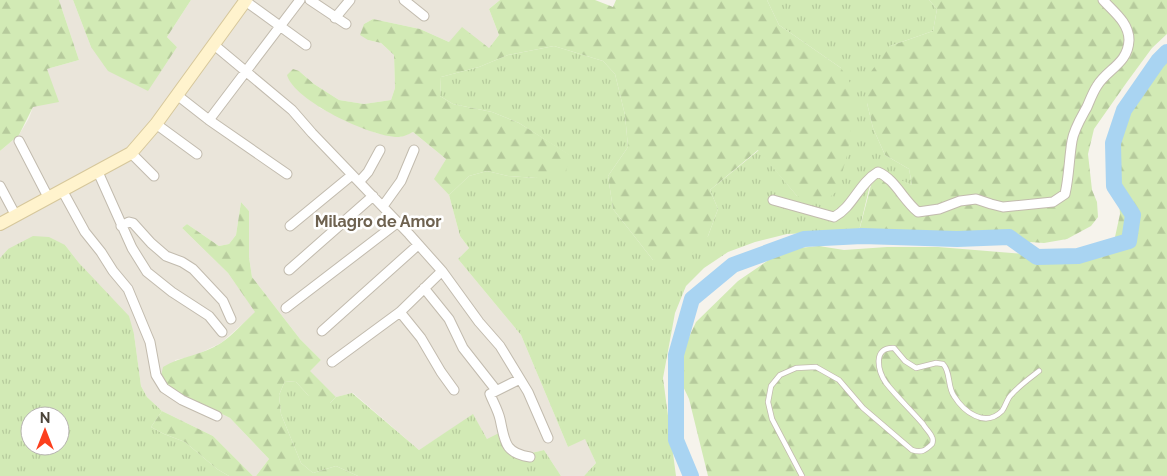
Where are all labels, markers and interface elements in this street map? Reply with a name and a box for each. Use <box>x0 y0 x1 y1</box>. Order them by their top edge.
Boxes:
district label: Milagro de Amor <box>315 212 441 231</box>
north arrow <box>20 406 70 456</box>
text: N <box>40 410 50 426</box>

